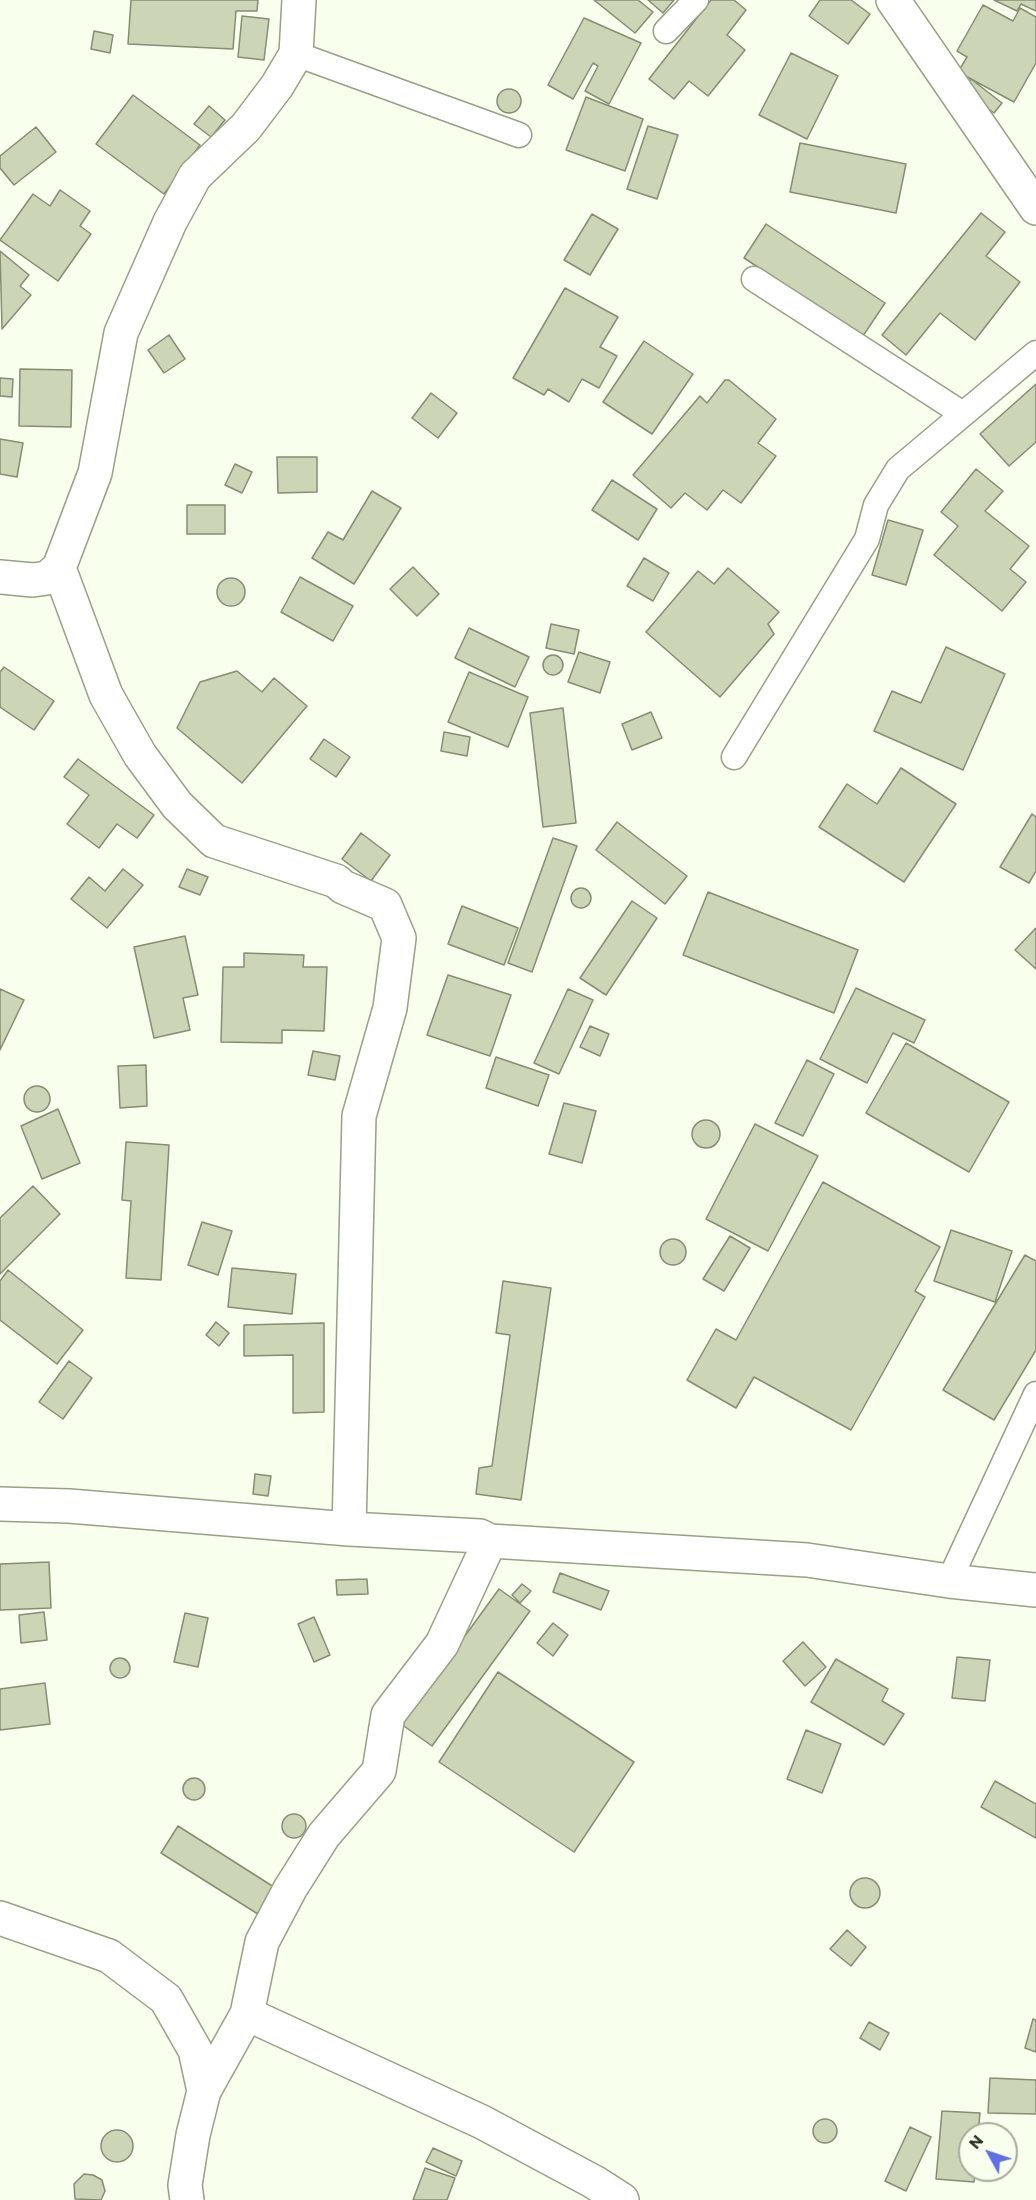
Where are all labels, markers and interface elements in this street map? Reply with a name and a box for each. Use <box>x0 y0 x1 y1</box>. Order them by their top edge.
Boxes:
north arrow <box>958 2122 1018 2182</box>
text: N <box>964 2131 986 2152</box>

